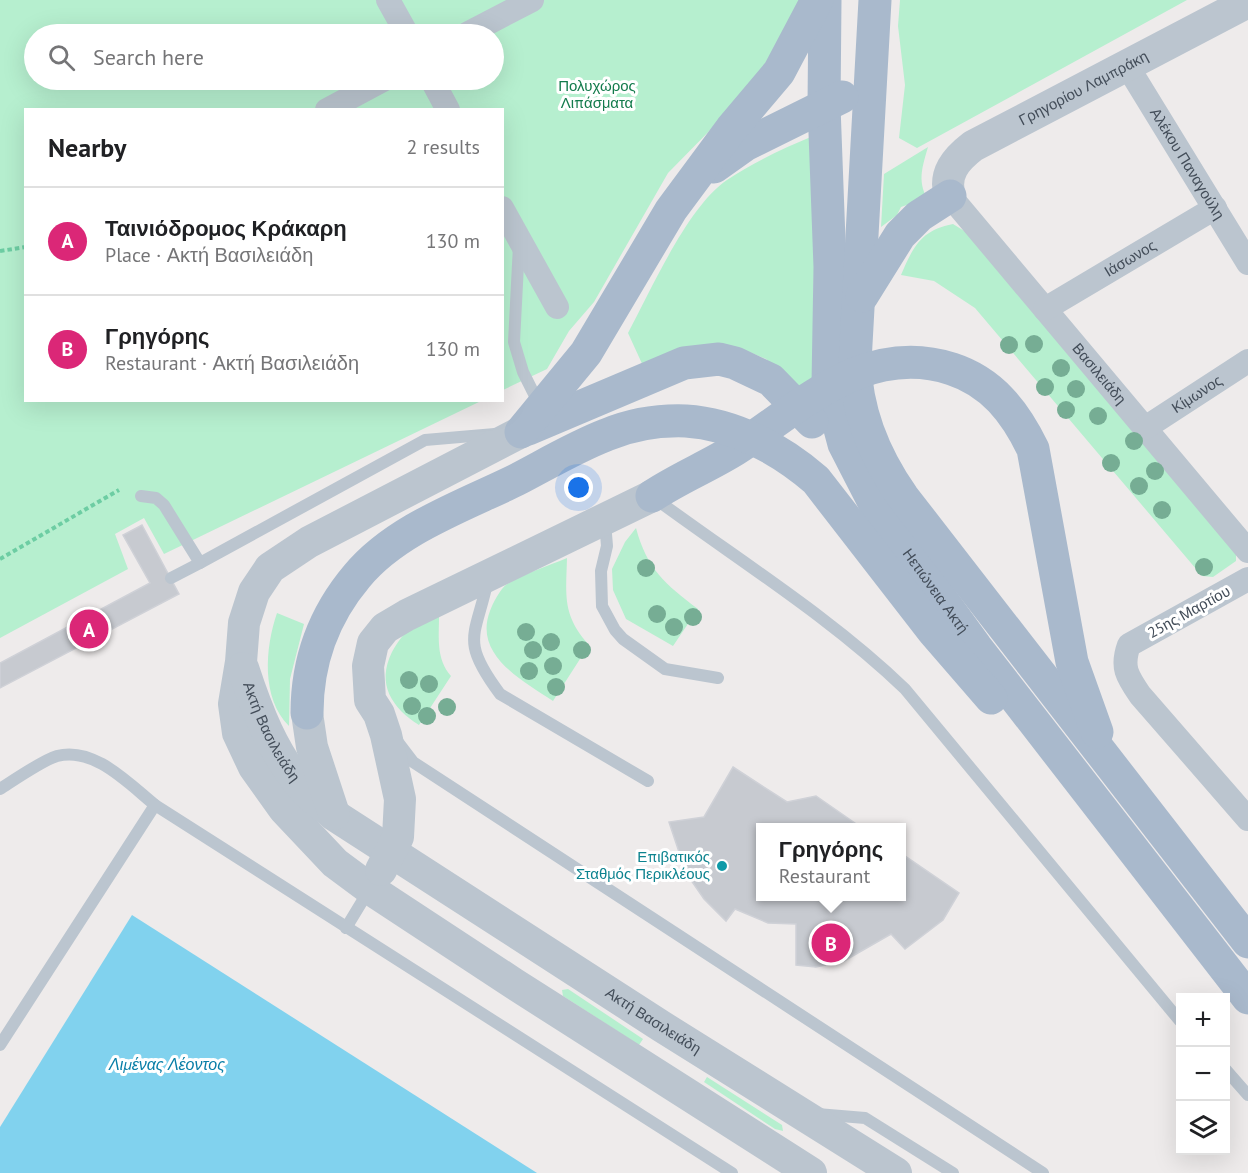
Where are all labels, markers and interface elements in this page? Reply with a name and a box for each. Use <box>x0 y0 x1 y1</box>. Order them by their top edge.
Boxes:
search box <box>24 24 504 90</box>
icon: search <box>45 41 78 74</box>
text: Search here <box>93 43 204 71</box>
street label: Γρηγορίου Λαμπράκη <box>1015 46 1151 129</box>
park label: Πολυχώρος Λιπάσματα <box>558 76 636 112</box>
street label: Αλέκου Παναγούλη <box>1146 104 1229 223</box>
text: Nearby <box>48 131 126 164</box>
text: 2 results <box>407 134 480 160</box>
text: Ταινιόδρομος Κράκαρη <box>105 214 347 242</box>
text: A <box>61 228 74 254</box>
text: 130 m <box>426 228 480 254</box>
street label: Ιάσωνος <box>1101 235 1159 281</box>
text: Place · Ακτή Βασιλειάδη <box>105 242 313 268</box>
text: Γρηγόρης <box>105 322 209 350</box>
text: B <box>62 336 73 362</box>
text: 130 m <box>426 336 480 362</box>
street label: Βασιλειάδη <box>1068 339 1131 408</box>
text: Restaurant · Ακτή Βασιλειάδη <box>105 350 359 376</box>
street label: Κίμωνος <box>1168 370 1226 417</box>
your location <box>564 473 593 502</box>
street label: Ηετιώνεια Ακτή <box>899 545 973 637</box>
street label: 25ης Μαρτίου <box>1144 581 1233 642</box>
pin: A <box>70 606 109 652</box>
street label: Ακτή Βασιλειάδη <box>239 679 305 786</box>
popup <box>756 823 906 901</box>
text: Γρηγόρης <box>779 835 883 863</box>
place label: Επιβατικός Σταθμός Περικλέους <box>576 847 710 883</box>
marker: Επιβατικός Σταθμός Περικλέους <box>715 859 729 873</box>
text: Restaurant <box>779 863 870 889</box>
pin: B <box>812 920 850 966</box>
street label: Ακτή Βασιλειάδη <box>602 983 705 1058</box>
map controls <box>1176 993 1230 1155</box>
button: + <box>1176 993 1230 1047</box>
button: − <box>1176 1047 1230 1101</box>
water label: Λιμένας Λέοντος <box>108 1054 225 1074</box>
button: layers <box>1176 1101 1230 1155</box>

